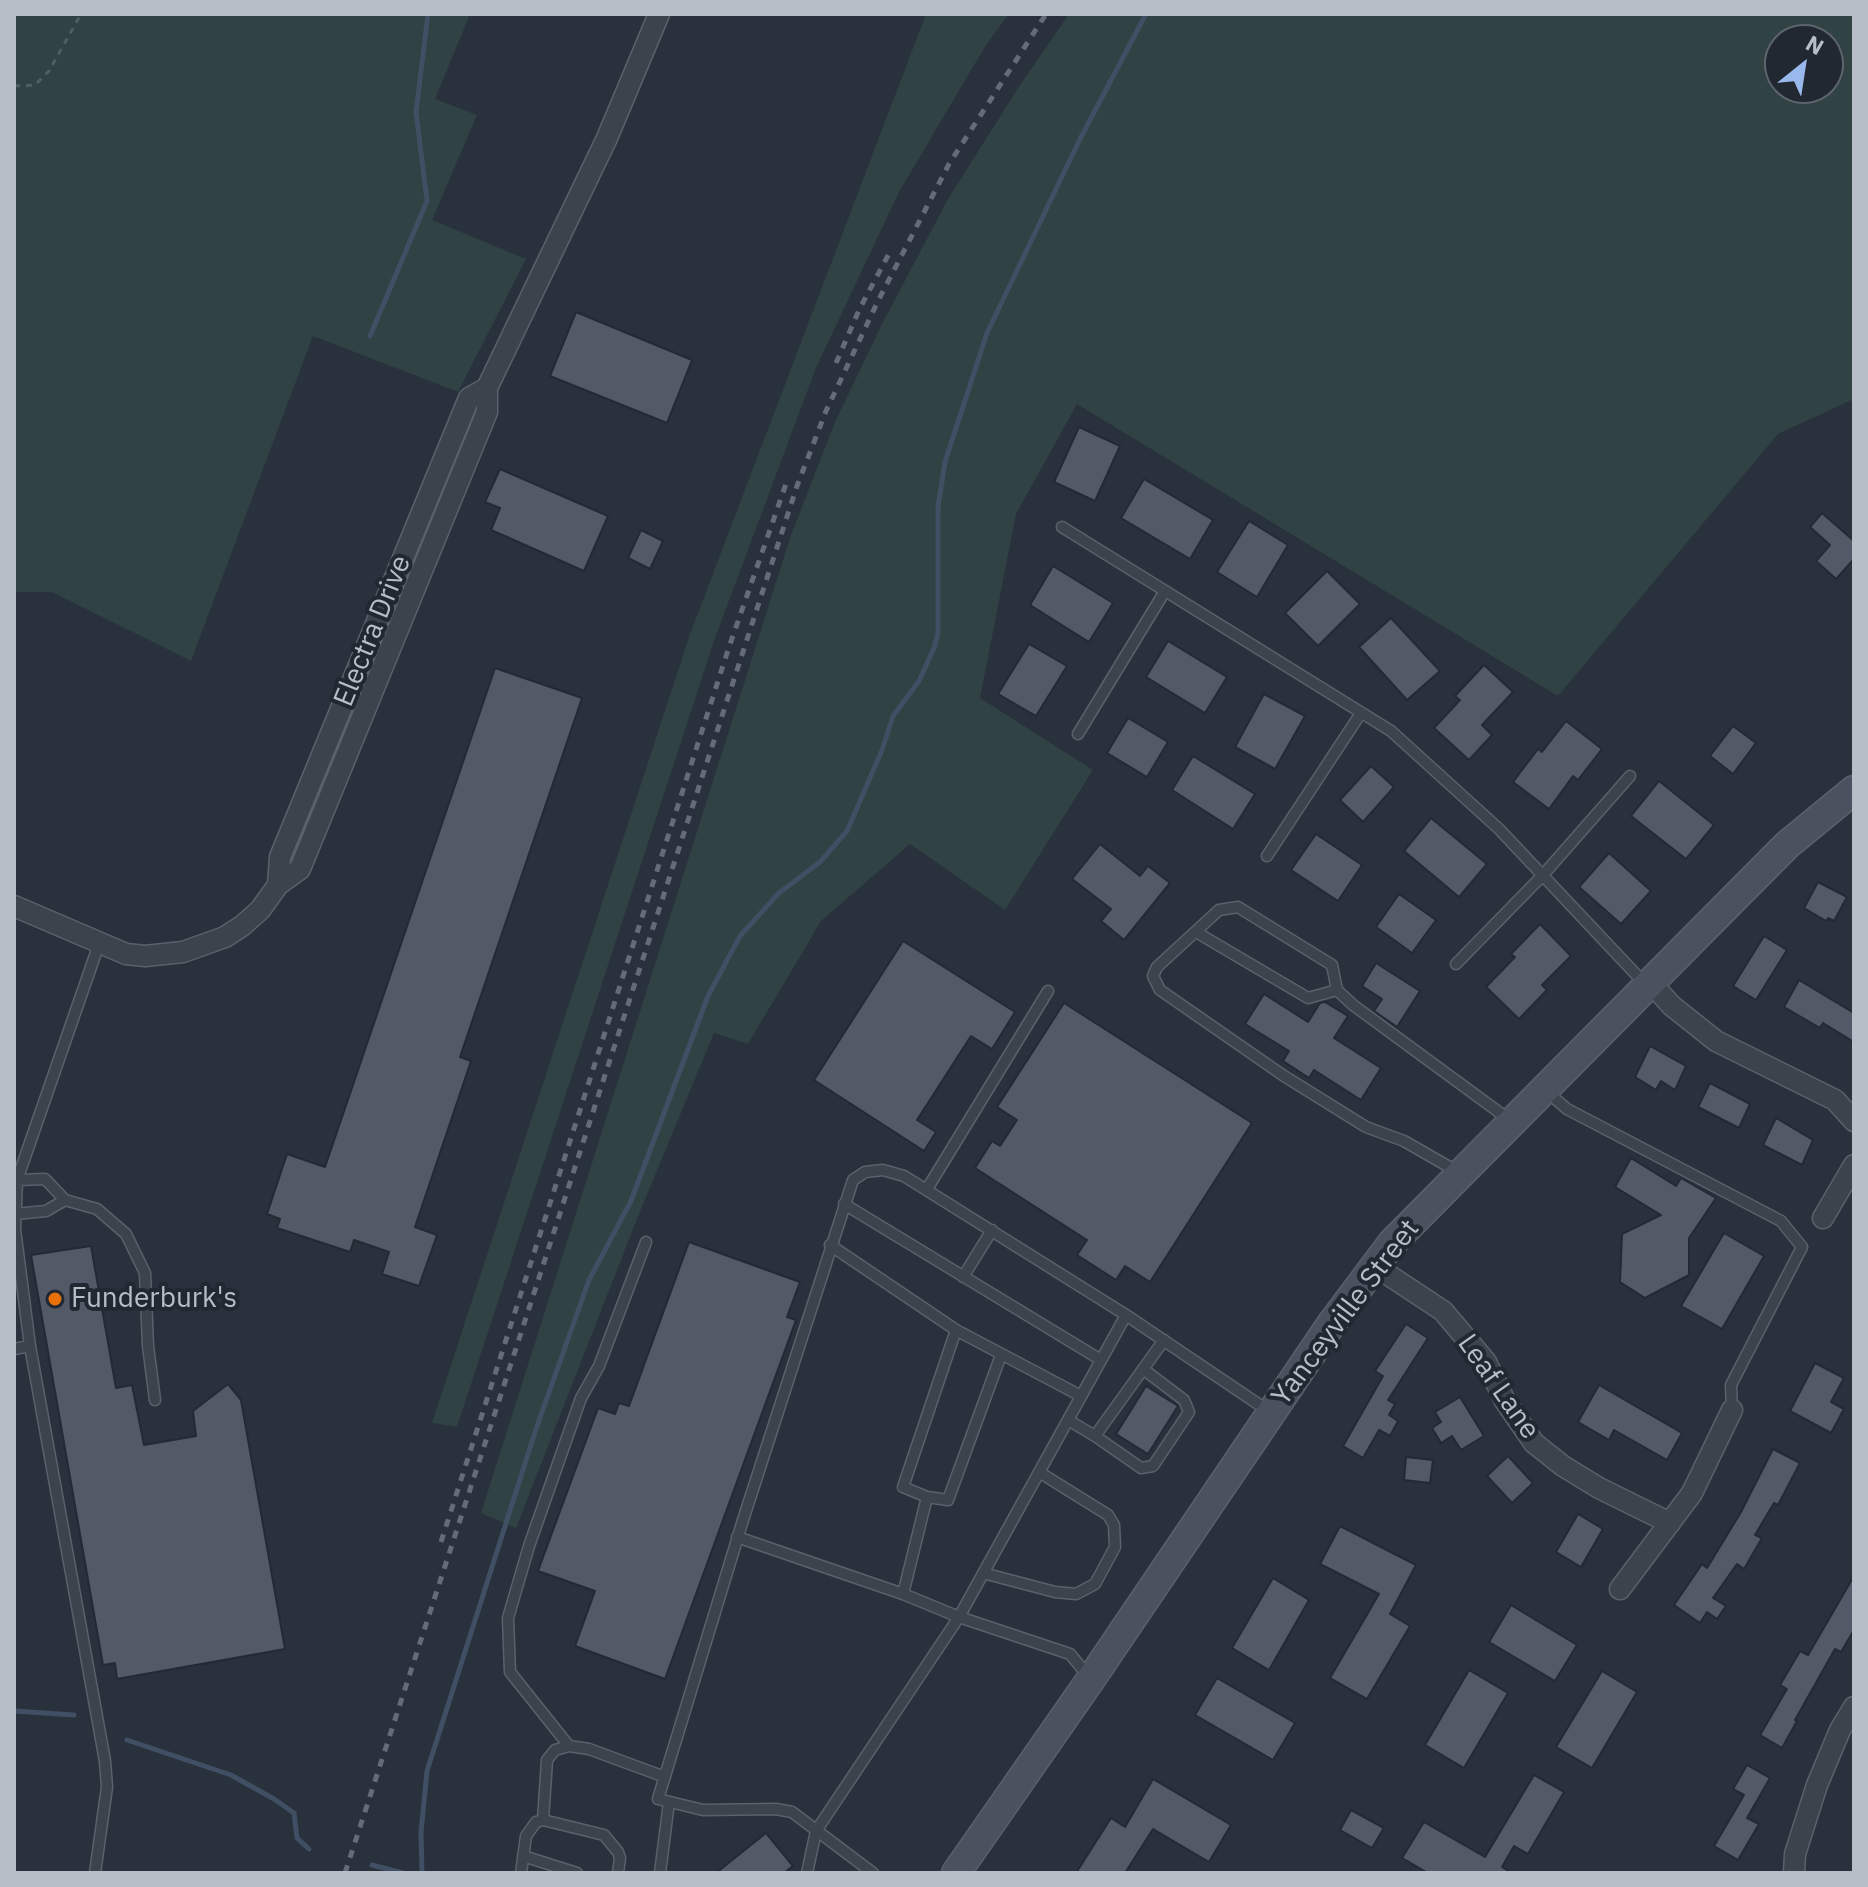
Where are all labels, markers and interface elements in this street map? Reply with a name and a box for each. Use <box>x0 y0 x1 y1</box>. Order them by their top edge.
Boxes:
north arrow <box>1764 24 1844 104</box>
text: N <box>1801 28 1829 61</box>
street label: Electra Drive <box>327 551 419 711</box>
street label: Yanceyville Street <box>1265 1214 1427 1412</box>
place label: Funderburk's <box>71 1282 237 1316</box>
marker: Funderburk's <box>46 1290 64 1308</box>
street label: Leaf Lane <box>1450 1328 1546 1446</box>

